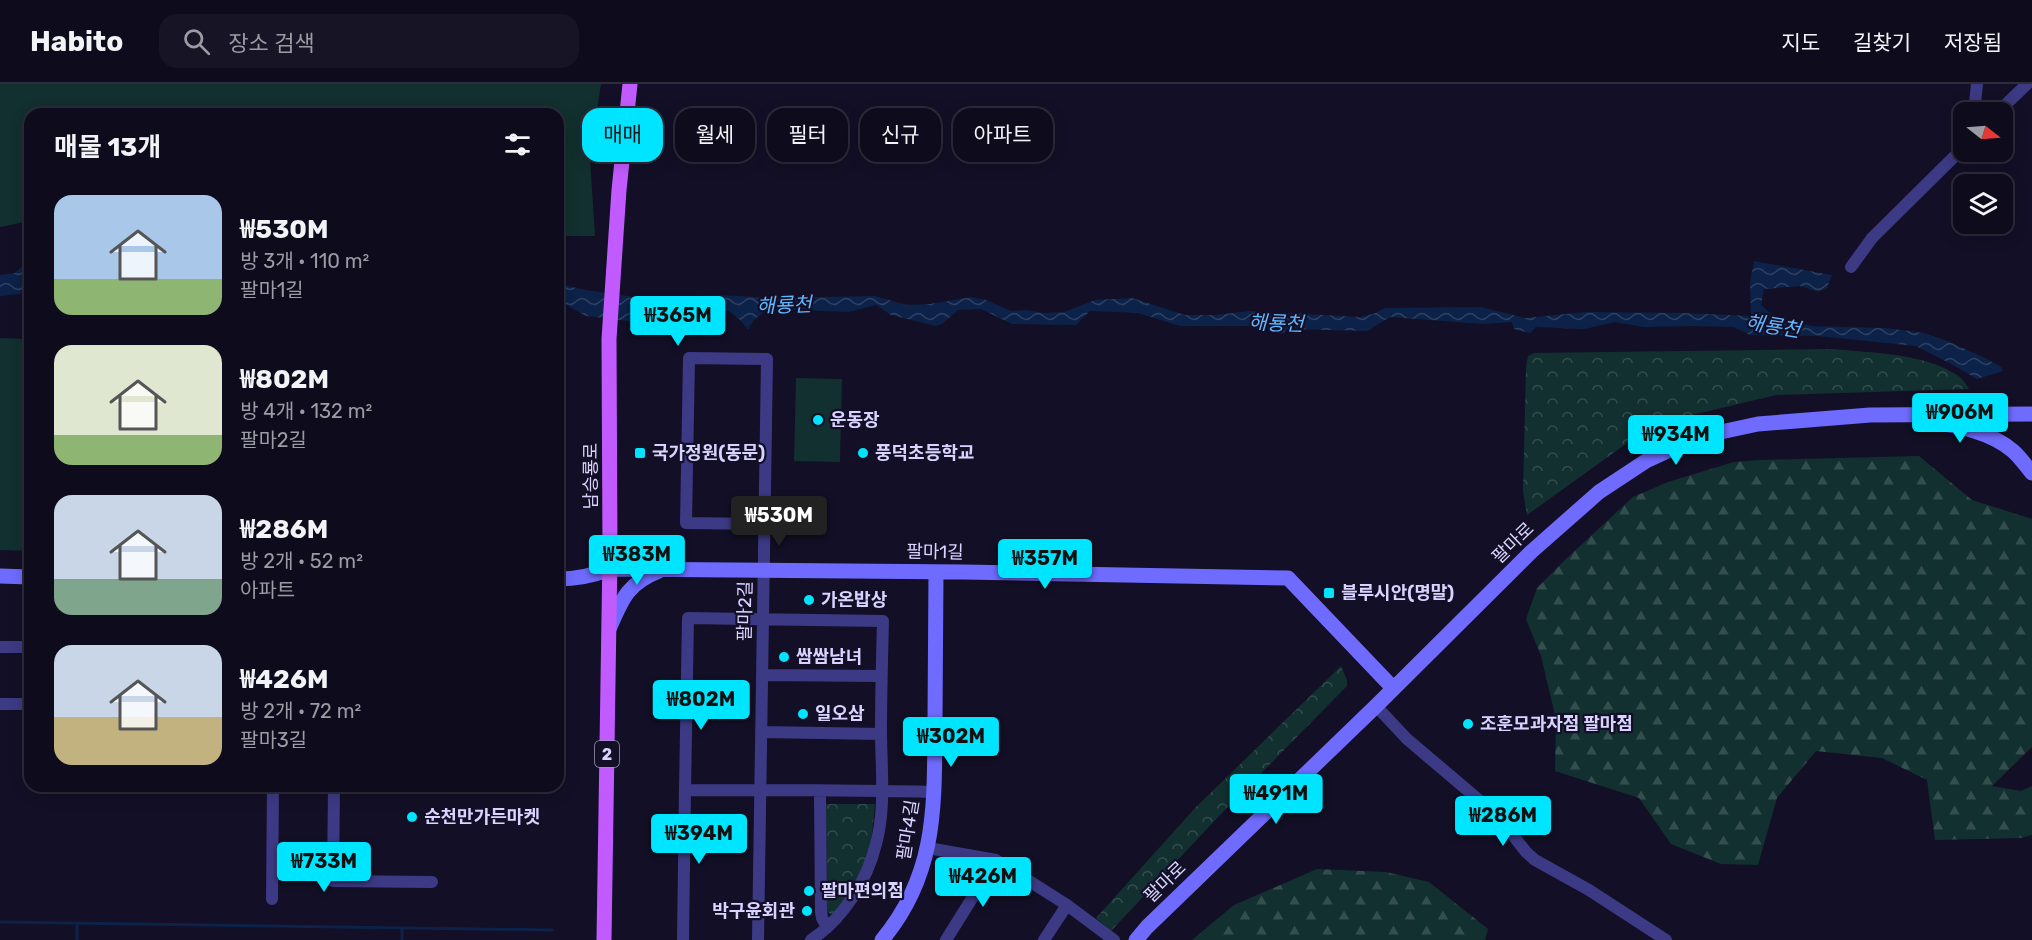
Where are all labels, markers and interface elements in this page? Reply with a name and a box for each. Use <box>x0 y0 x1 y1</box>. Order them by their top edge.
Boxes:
search box <box>159 14 579 68</box>
text: Habito <box>30 25 123 58</box>
icon: search <box>180 25 213 58</box>
text: 장소 검색 <box>228 30 315 57</box>
text: 지도 <box>1781 30 1820 55</box>
text: 길찾기 <box>1853 30 1911 55</box>
text: 저장됨 <box>1944 30 2002 55</box>
north arrow <box>1953 102 2013 162</box>
map controls <box>1953 102 2013 234</box>
chip: 매매 <box>582 108 663 162</box>
chip: 월세 <box>675 108 755 162</box>
chip: 필터 <box>767 108 848 162</box>
chip: 신규 <box>860 108 941 162</box>
chip: 아파트 <box>953 108 1053 162</box>
icon: filters <box>501 128 534 161</box>
text: 매물 13개 <box>54 132 161 163</box>
button: layers <box>1953 174 2013 234</box>
text: ₩530M <box>240 214 328 245</box>
icon: home <box>102 219 174 291</box>
text: 방 3개 · 110 m² <box>240 249 369 273</box>
text: 팔마1길 <box>240 278 304 302</box>
water label: 해룡천 <box>756 292 815 318</box>
pin: ₩365M <box>636 296 720 347</box>
text: ₩365M <box>644 303 712 327</box>
water label: 해룡천 <box>1248 310 1307 336</box>
water label: 해룡천 <box>1744 310 1805 343</box>
text: ₩802M <box>240 364 329 395</box>
icon: home <box>102 369 174 441</box>
pin: ₩906M <box>1918 393 2002 444</box>
text: 방 4개 · 132 m² <box>240 399 372 423</box>
text: ₩906M <box>1926 400 1994 424</box>
place label: 운동장 <box>830 409 880 431</box>
marker: 운동장 <box>811 413 825 427</box>
pin: ₩934M <box>1634 415 1718 466</box>
text: ₩934M <box>1642 422 1710 446</box>
text: 팔마2길 <box>240 428 307 452</box>
place label: 국가정원(동문) <box>652 442 765 464</box>
place label: 풍덕초등학교 <box>875 442 974 464</box>
street label: 남승룡로 <box>580 443 602 509</box>
marker: 국가정원(동문) <box>633 446 647 460</box>
marker: 풍덕초등학교 <box>856 446 870 460</box>
pin: ₩530M <box>737 496 821 547</box>
text: ₩530M <box>745 503 813 527</box>
text: ₩286M <box>240 514 328 545</box>
street label: 팔마로 <box>1487 518 1539 568</box>
icon: home <box>102 519 174 591</box>
pin: ₩383M <box>595 535 679 586</box>
pin: ₩357M <box>1003 539 1087 590</box>
street label: 팔마1길 <box>906 541 964 563</box>
text: ₩383M <box>603 542 671 566</box>
text: ₩357M <box>1012 546 1078 570</box>
text: 방 2개 · 52 m² <box>240 549 363 573</box>
text: 아파트 <box>240 578 295 602</box>
street label: 팔마2길 <box>733 581 757 641</box>
place label: 블루시안(명말) <box>1341 582 1454 604</box>
marker: 블루시안(명말) <box>1322 586 1336 600</box>
place label: 가온밥상 <box>821 589 888 611</box>
marker: 가온밥상 <box>802 593 816 607</box>
place label: 쌈쌈남녀 <box>796 646 862 668</box>
marker: 쌈쌈남녀 <box>777 650 791 664</box>
text: ₩426M <box>240 664 328 695</box>
icon: home <box>102 669 174 741</box>
pin: ₩802M <box>659 680 743 731</box>
text: ₩802M <box>667 687 735 711</box>
text: 방 2개 · 72 m² <box>240 699 361 723</box>
place label: 일오삼 <box>815 703 865 725</box>
marker: 일오삼 <box>796 707 810 721</box>
place label: 조훈모과자점 팔마점 <box>1480 713 1633 735</box>
pin: ₩302M <box>909 717 993 768</box>
marker: 조훈모과자점 팔마점 <box>1461 717 1475 731</box>
text: ₩302M <box>917 724 985 748</box>
text: 팔마3길 <box>240 728 307 752</box>
road number: 2 <box>595 741 619 767</box>
pin: ₩491M <box>1234 774 1318 825</box>
text: ₩491M <box>1244 781 1308 805</box>
pin: ₩286M <box>1461 796 1545 847</box>
street label: 팔마4길 <box>892 798 924 862</box>
text: ₩286M <box>1469 803 1537 827</box>
place label: 순천만가든마켓 <box>424 806 540 828</box>
marker: 순천만가든마켓 <box>405 810 419 824</box>
pin: ₩394M <box>657 814 741 865</box>
text: ₩394M <box>665 821 733 845</box>
pin: ₩733M <box>282 842 366 893</box>
text: ₩733M <box>291 849 357 873</box>
pin: ₩426M <box>941 857 1025 908</box>
street label: 팔마로 <box>1139 857 1191 907</box>
text: ₩426M <box>949 864 1017 888</box>
place label: 팔마편의점 <box>821 880 904 902</box>
marker: 팔마편의점 <box>802 884 816 898</box>
place label: 박구윤회관 <box>712 900 795 922</box>
marker: 박구윤회관 <box>800 904 814 918</box>

